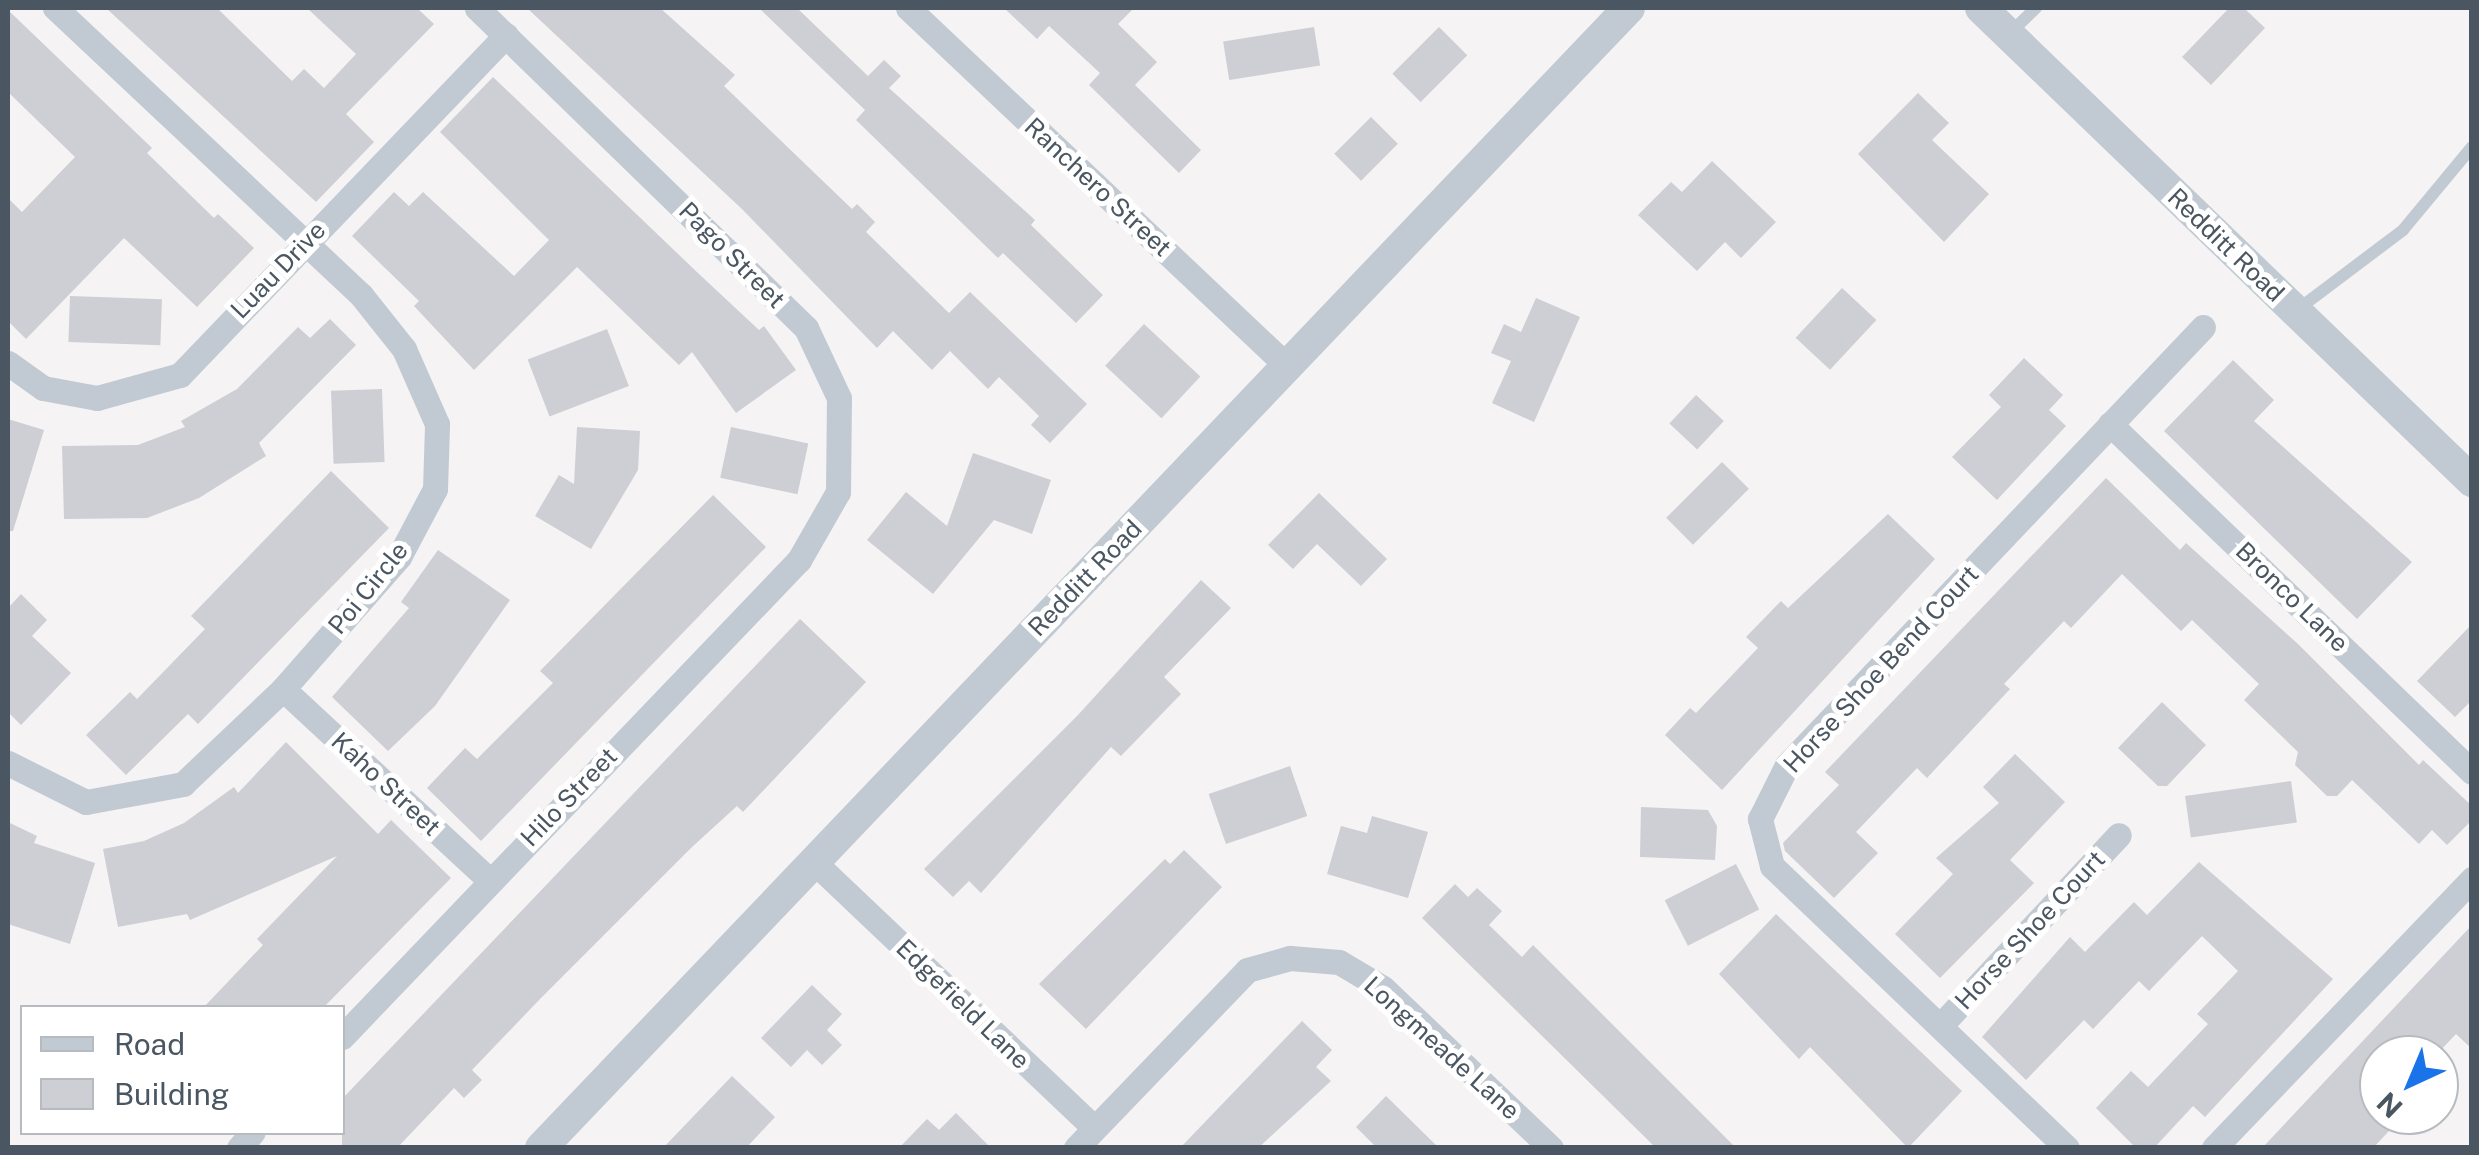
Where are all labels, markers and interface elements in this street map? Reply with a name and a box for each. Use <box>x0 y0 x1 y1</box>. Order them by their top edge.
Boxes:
street label: Ranchero Street <box>1018 111 1178 263</box>
street label: Redditt Road <box>2162 182 2290 308</box>
street label: Pago Street <box>673 196 791 314</box>
street label: Luau Drive <box>224 215 332 325</box>
street label: Redditt Road <box>1022 514 1148 642</box>
street label: Poi Circle <box>322 536 414 640</box>
street label: Bronco Lane <box>2229 536 2355 658</box>
street label: Horse Shoe Bend Court <box>1777 559 1985 779</box>
street label: Kaho Street <box>325 726 447 842</box>
street label: Hilo Street <box>515 741 623 853</box>
street label: Horse Shoe Court <box>1949 844 2111 1016</box>
street label: Edgefield Lane <box>890 933 1036 1075</box>
street label: Longmeade Lane <box>1358 970 1526 1126</box>
legend <box>20 1005 345 1135</box>
text: Road <box>114 1026 185 1062</box>
north arrow <box>2359 1035 2459 1135</box>
text: Building <box>114 1076 229 1112</box>
text: N <box>2370 1086 2409 1125</box>

